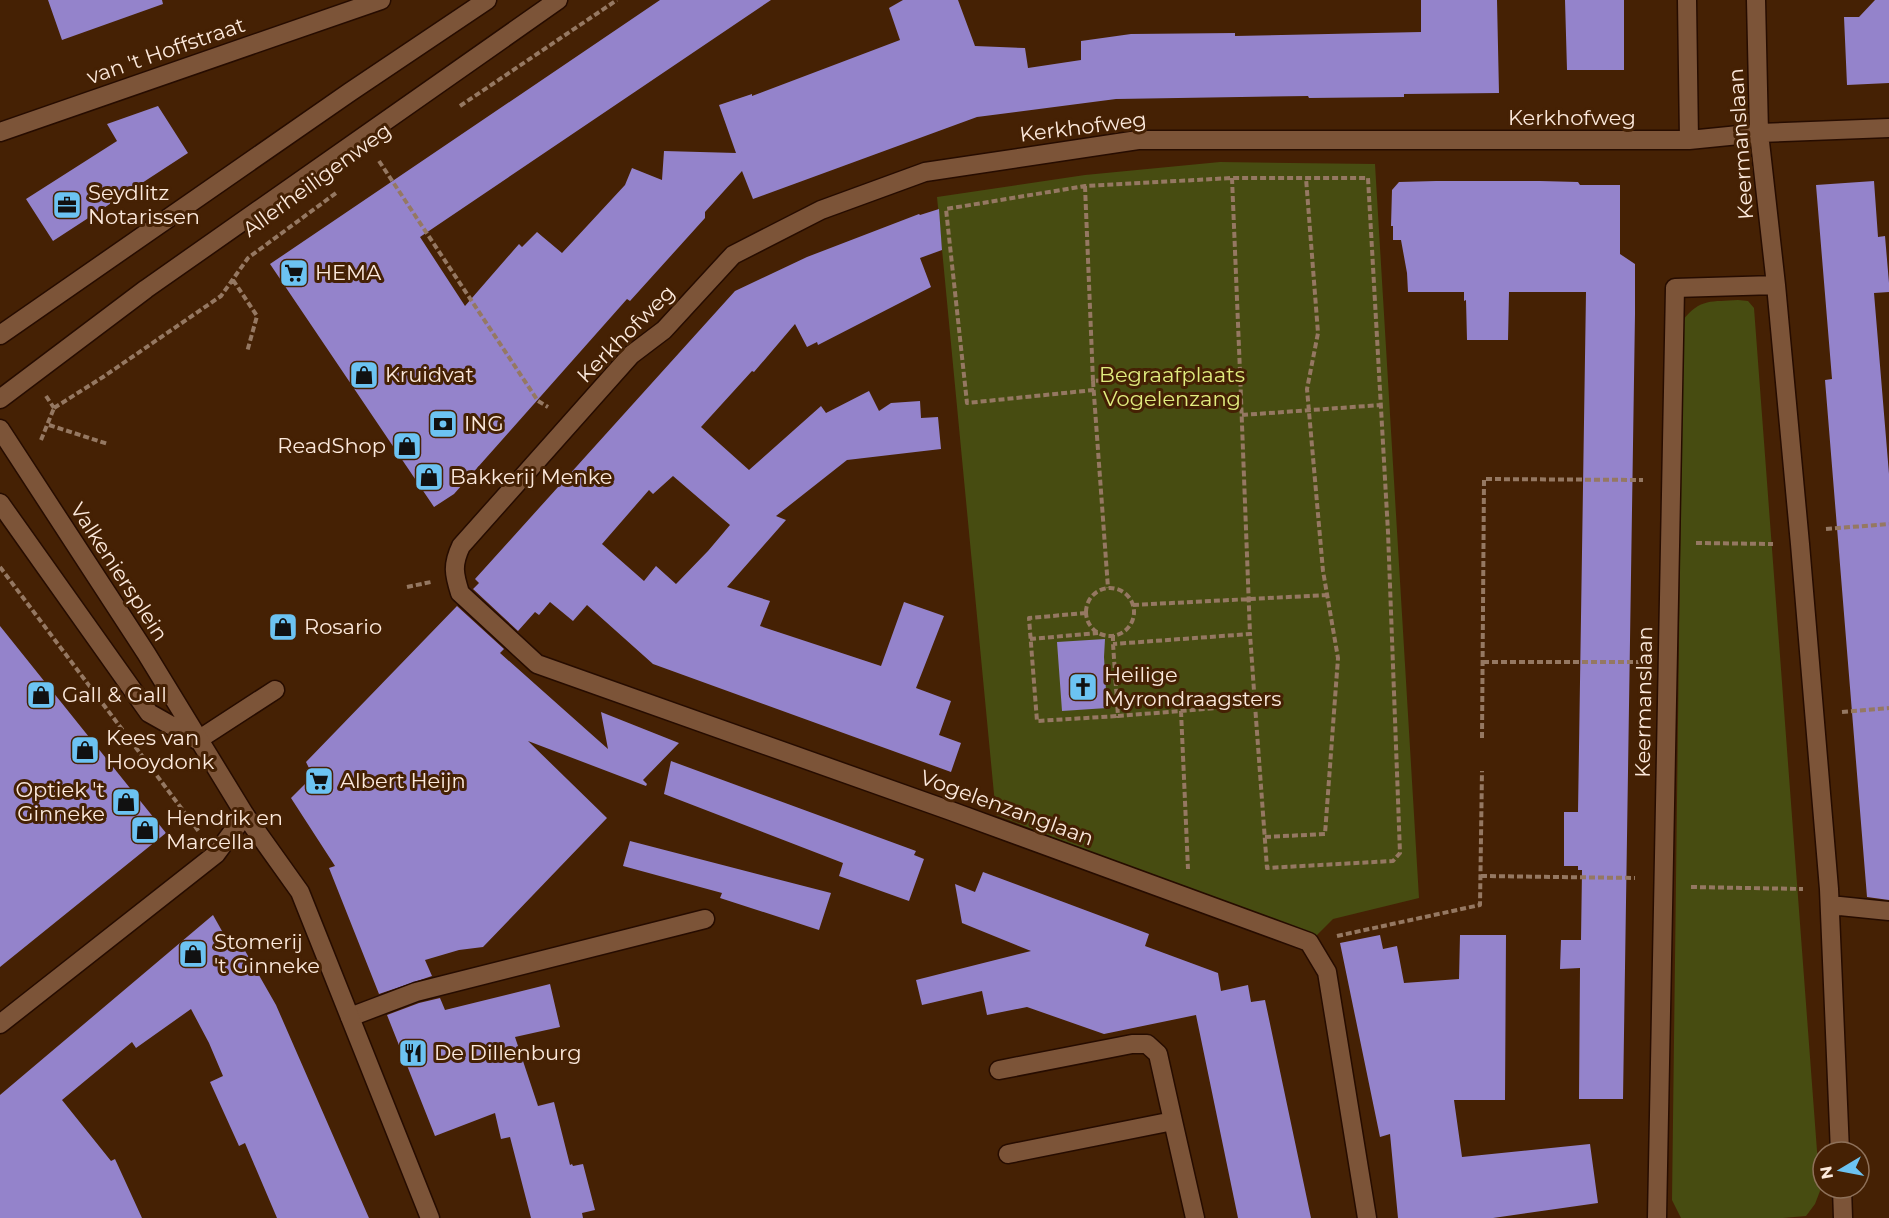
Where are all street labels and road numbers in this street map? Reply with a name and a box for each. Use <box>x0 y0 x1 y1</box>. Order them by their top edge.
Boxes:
street label: van 't Hoffstraat <box>84 12 248 89</box>
street label: Keermanslaan <box>1723 67 1758 221</box>
street label: Kerkhofweg <box>1508 105 1636 130</box>
street label: Kerkhofweg <box>1018 106 1148 147</box>
street label: Allerheiligenweg <box>238 117 396 242</box>
street label: Kerkhofweg <box>572 280 680 388</box>
street label: Valkeniersplein <box>65 498 173 646</box>
street label: Keermanslaan <box>1630 626 1657 778</box>
street label: Vogelenzanglaan <box>917 765 1097 851</box>

